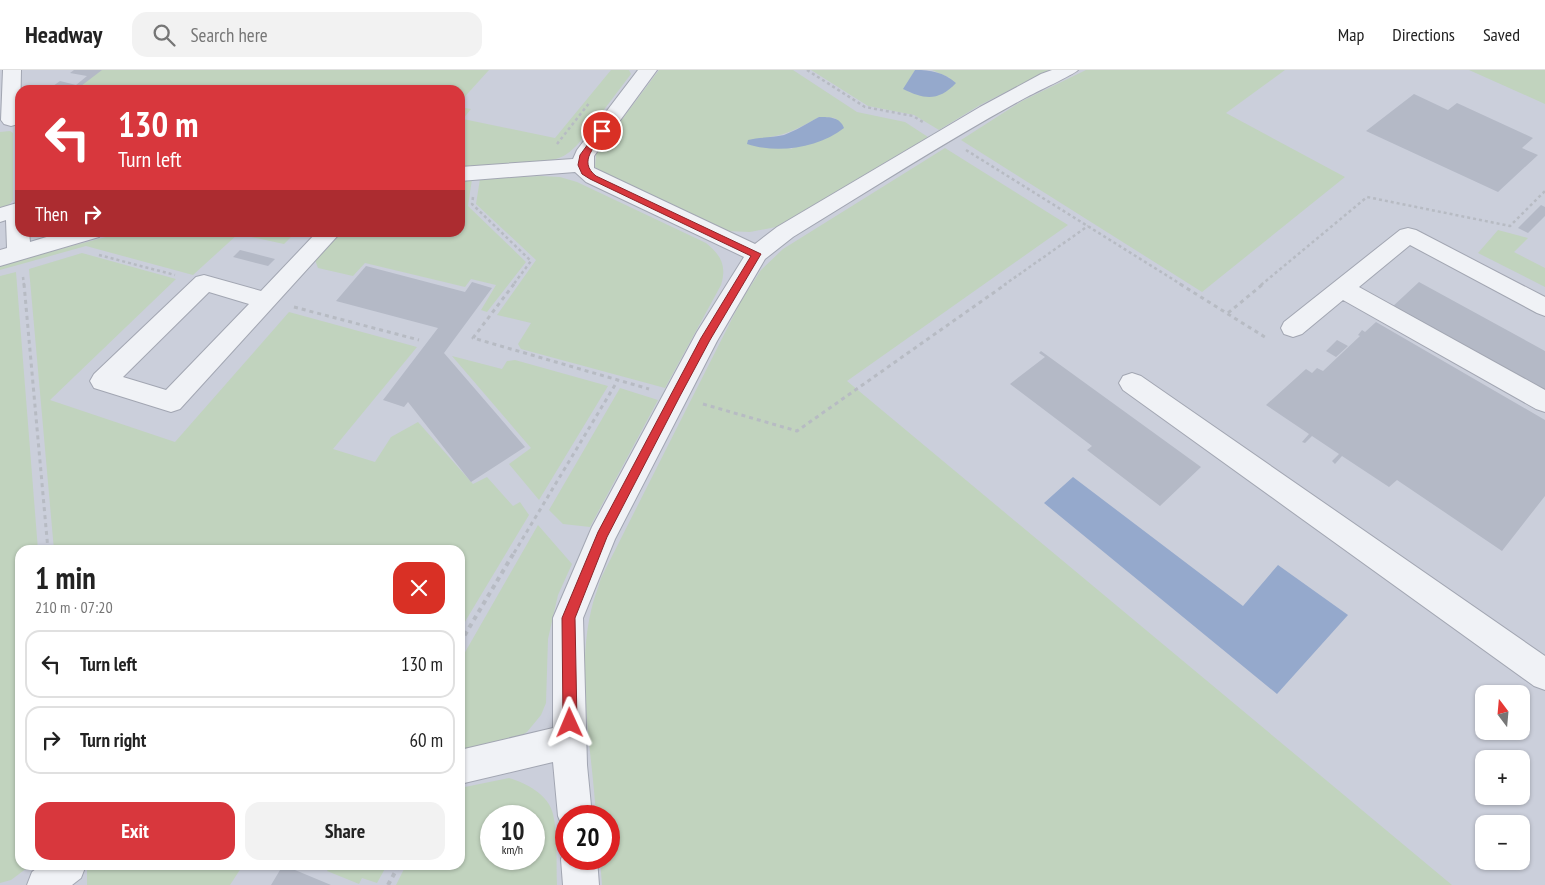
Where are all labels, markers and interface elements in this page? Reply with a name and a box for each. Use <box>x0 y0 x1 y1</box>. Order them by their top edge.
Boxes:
search box <box>132 12 482 57</box>
text: Headway <box>25 19 102 50</box>
icon: search <box>150 21 178 49</box>
text: Search here <box>190 23 268 47</box>
text: Map <box>1338 23 1364 46</box>
text: Directions <box>1392 23 1455 46</box>
text: Saved <box>1483 23 1520 46</box>
text: 130 m <box>118 101 199 147</box>
icon: left <box>35 105 100 170</box>
pin <box>581 110 623 152</box>
icon: arrive <box>588 117 616 145</box>
text: Turn left <box>118 145 182 173</box>
icon: right <box>78 200 106 228</box>
text: Then <box>35 202 68 226</box>
text: 1 min <box>35 558 96 597</box>
button: close <box>393 562 445 614</box>
text: 210 m · 07:20 <box>35 597 113 617</box>
icon: left <box>37 650 65 678</box>
text: Turn left <box>80 652 137 676</box>
text: 130 m <box>401 652 443 676</box>
north arrow <box>1475 685 1530 740</box>
map controls <box>1475 685 1530 870</box>
position arrow <box>543 696 595 748</box>
icon: right <box>37 726 65 754</box>
text: Turn right <box>80 728 146 752</box>
text: 60 m <box>410 728 443 752</box>
button: + <box>1475 750 1530 805</box>
button: Exit <box>35 802 235 860</box>
button: Share <box>245 802 445 860</box>
speed limit sign: 20 <box>555 805 620 870</box>
text: 10 <box>501 815 524 847</box>
button: − <box>1475 815 1530 870</box>
text: km/h <box>502 842 523 857</box>

